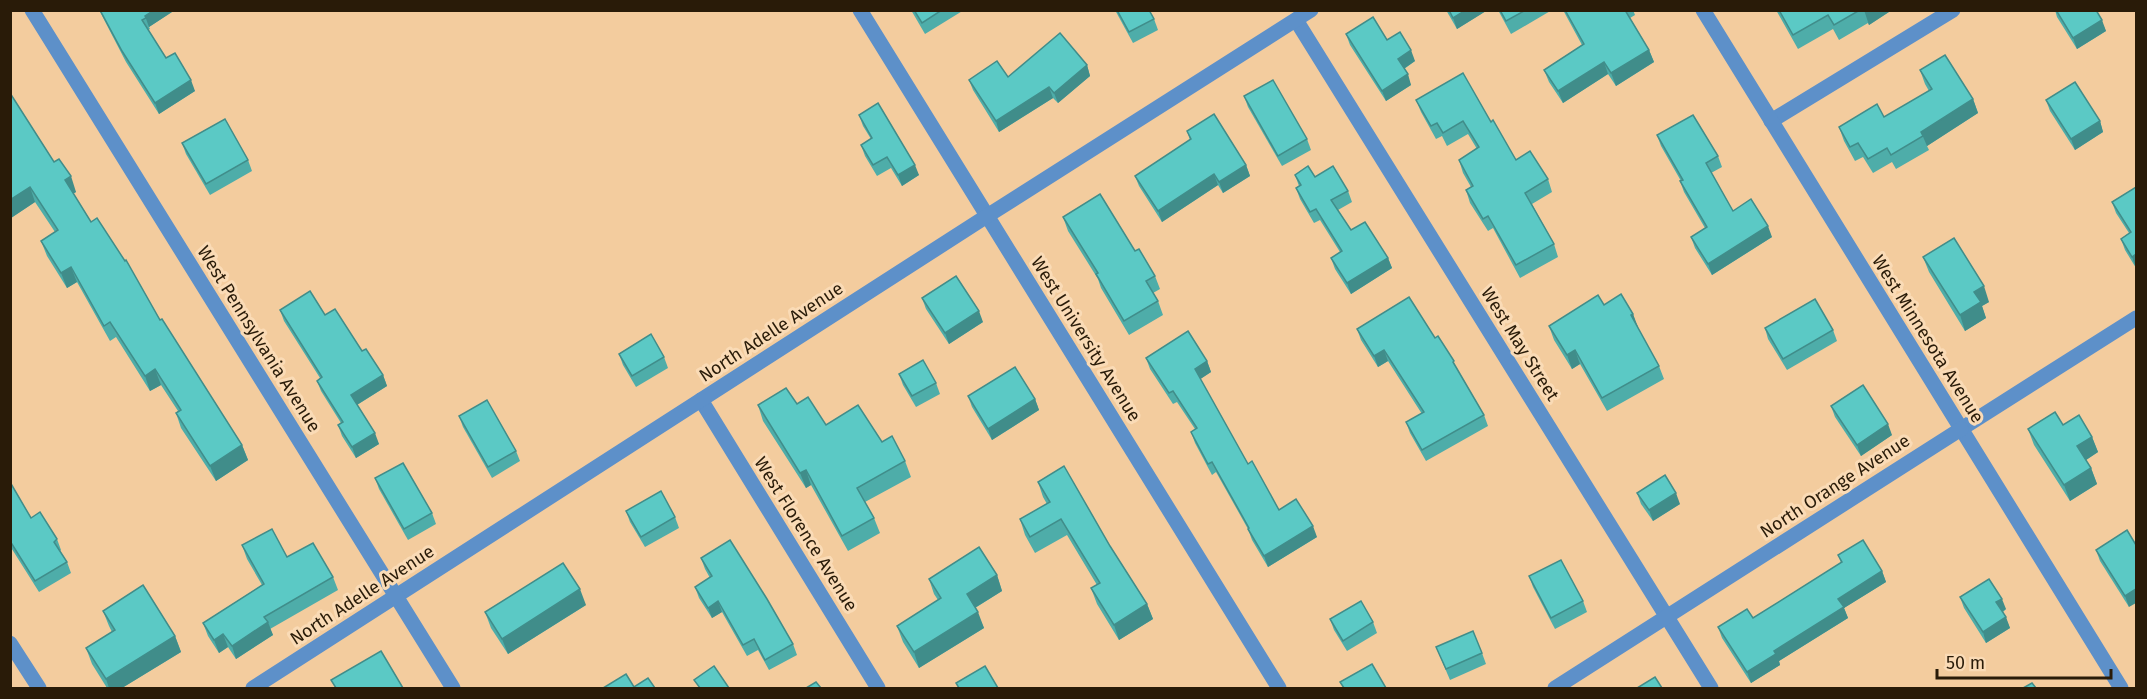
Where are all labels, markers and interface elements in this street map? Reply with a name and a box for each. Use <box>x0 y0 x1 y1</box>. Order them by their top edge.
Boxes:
street label: West Pennsylvania Avenue <box>193 242 325 436</box>
street label: West Minnesota Avenue <box>1867 251 1989 427</box>
street label: West University Avenue <box>1026 253 1146 425</box>
street label: North Adelle Avenue <box>695 277 847 387</box>
street label: West May Street <box>1476 283 1564 405</box>
street label: North Orange Avenue <box>1756 429 1914 543</box>
street label: West Florence Avenue <box>750 453 862 615</box>
street label: North Adelle Avenue <box>286 540 438 650</box>
scale bar <box>1937 642 2111 680</box>
text: 50 m <box>1946 652 1985 674</box>

